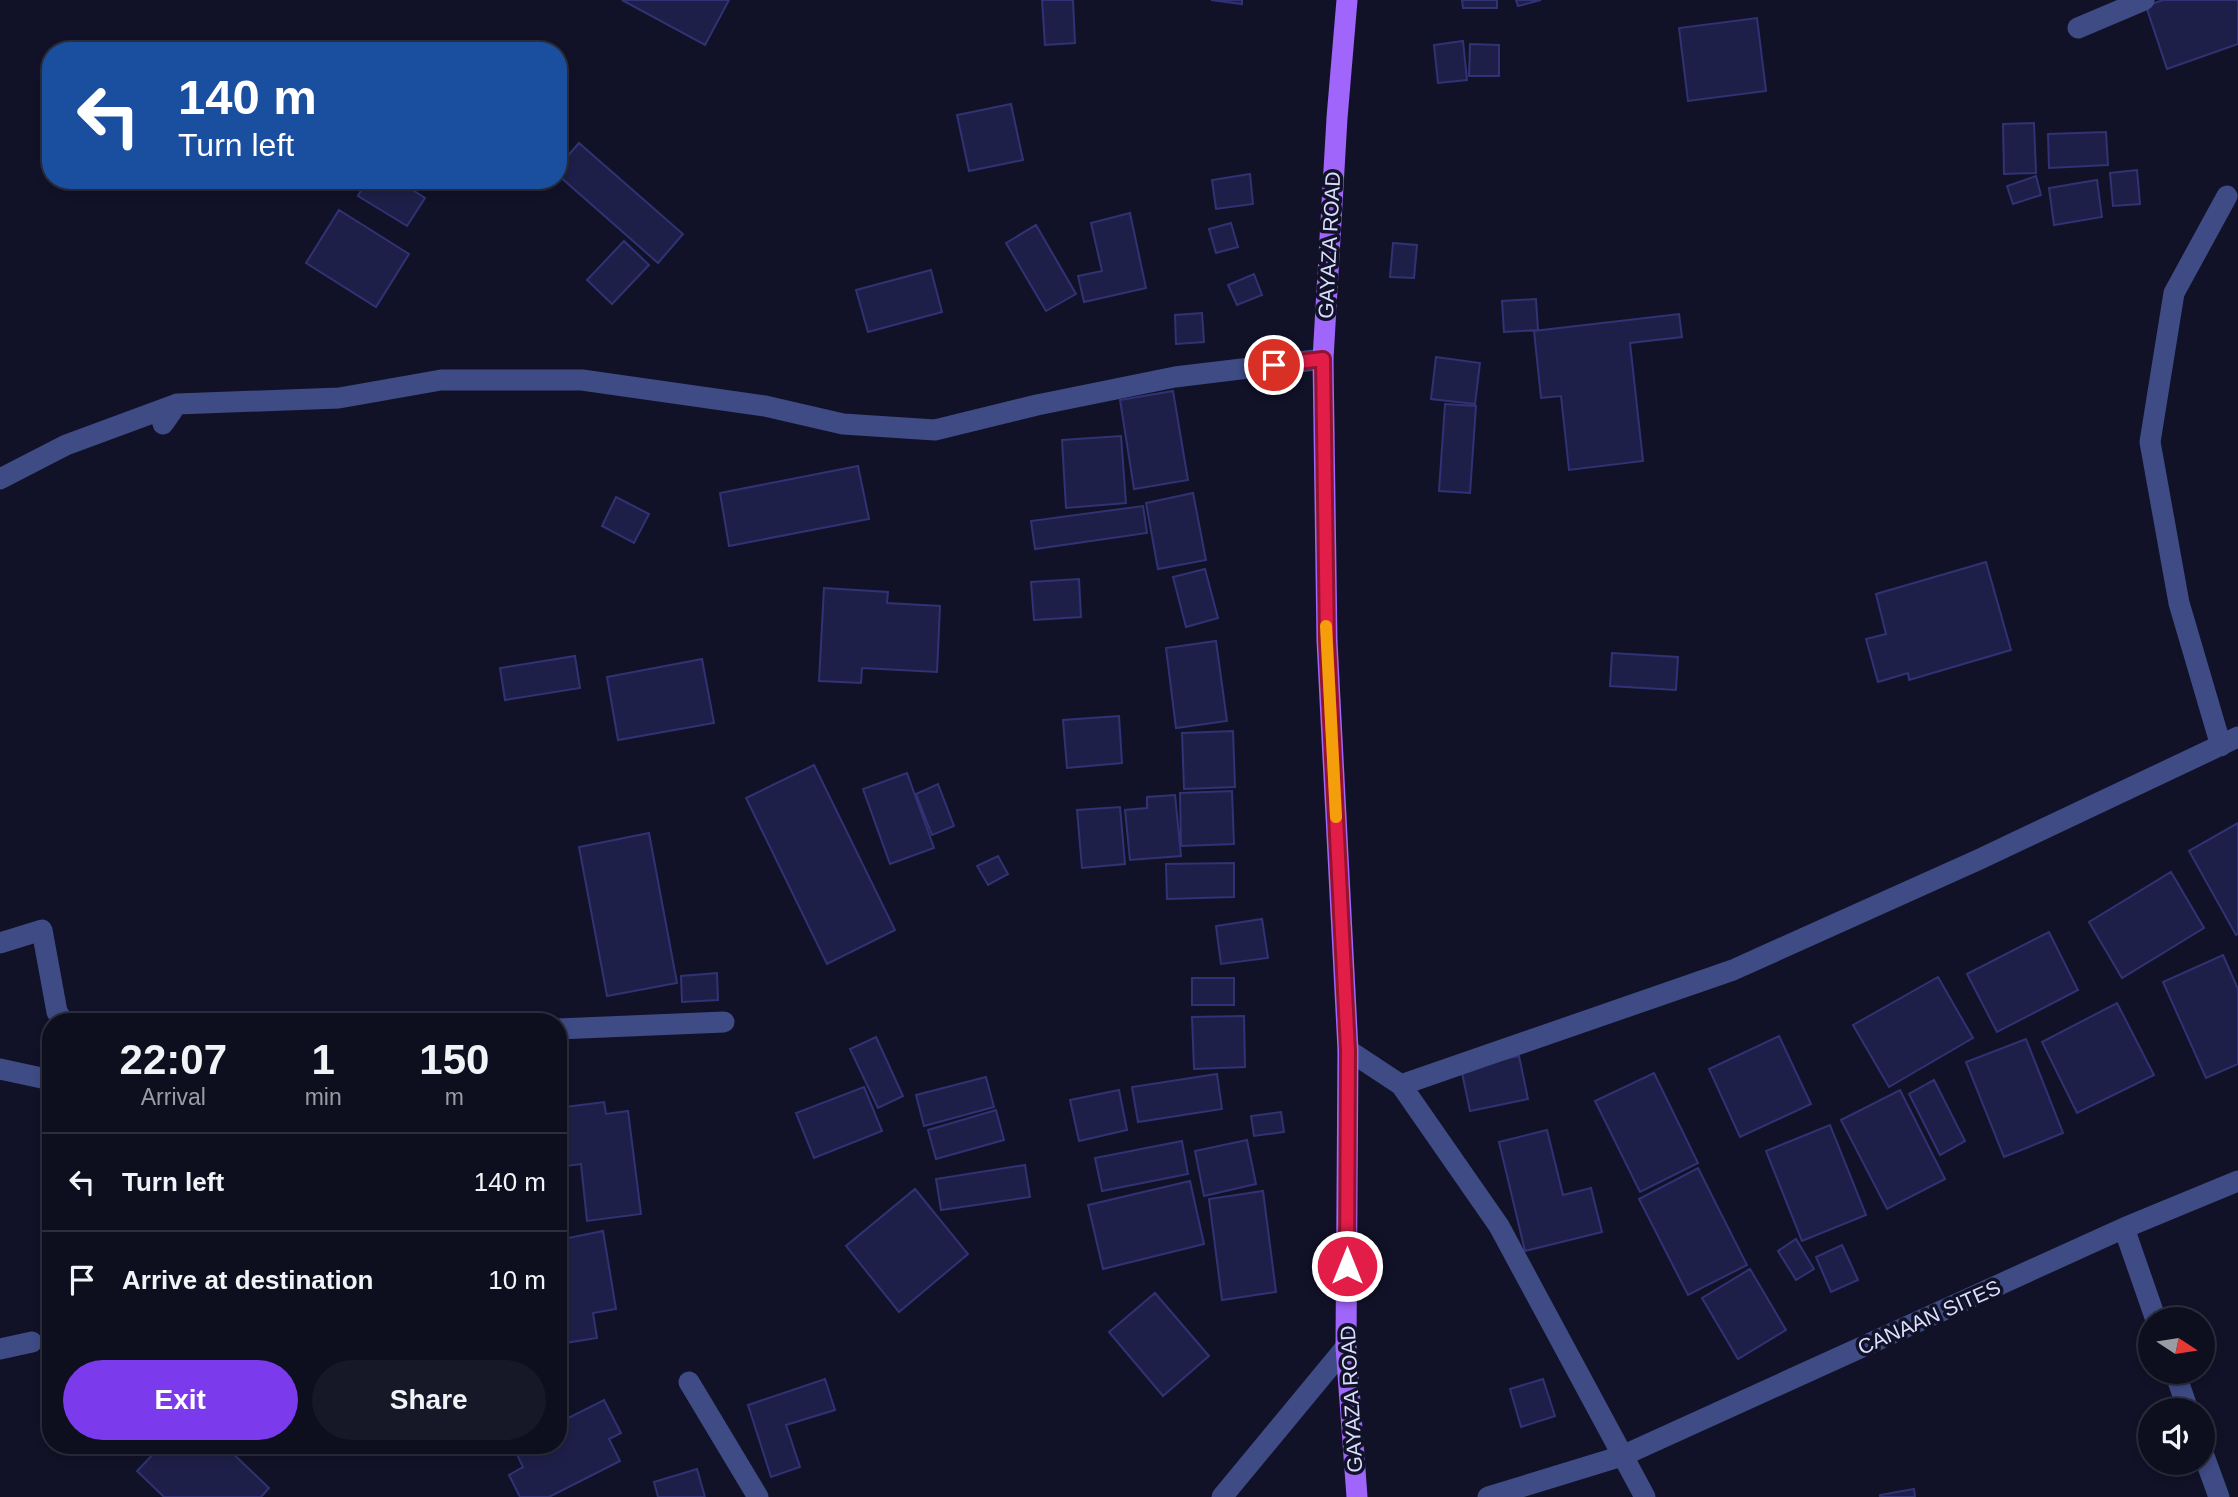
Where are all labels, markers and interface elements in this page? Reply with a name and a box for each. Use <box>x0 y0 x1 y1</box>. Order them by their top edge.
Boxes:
icon: left <box>63 70 154 161</box>
text: 140 m <box>178 70 317 124</box>
text: Turn left <box>178 127 294 163</box>
street label: GAYAZA ROAD <box>1314 171 1344 319</box>
pin <box>1244 335 1304 395</box>
icon: arrive <box>1255 346 1293 384</box>
text: 22:07 <box>120 1036 227 1083</box>
text: 1 <box>311 1036 335 1083</box>
text: 150 <box>419 1036 489 1083</box>
text: Arrival <box>141 1084 206 1110</box>
text: min <box>305 1084 342 1110</box>
text: m <box>445 1084 464 1110</box>
icon: left <box>63 1163 101 1201</box>
text: Turn left <box>122 1167 224 1197</box>
text: 140 m <box>474 1167 546 1197</box>
position arrow <box>1310 1229 1384 1303</box>
icon: arrive <box>63 1261 101 1299</box>
text: Arrive at destination <box>122 1265 373 1295</box>
text: 10 m <box>488 1265 546 1295</box>
street label: CANAAN SITES <box>1854 1275 2004 1359</box>
north arrow <box>2138 1307 2216 1384</box>
map controls <box>2138 1307 2215 1475</box>
street label: GAYAZA ROAD <box>1336 1325 1366 1473</box>
button: Exit <box>63 1360 298 1440</box>
button: Share <box>312 1360 546 1440</box>
button: sound <box>2138 1398 2215 1475</box>

